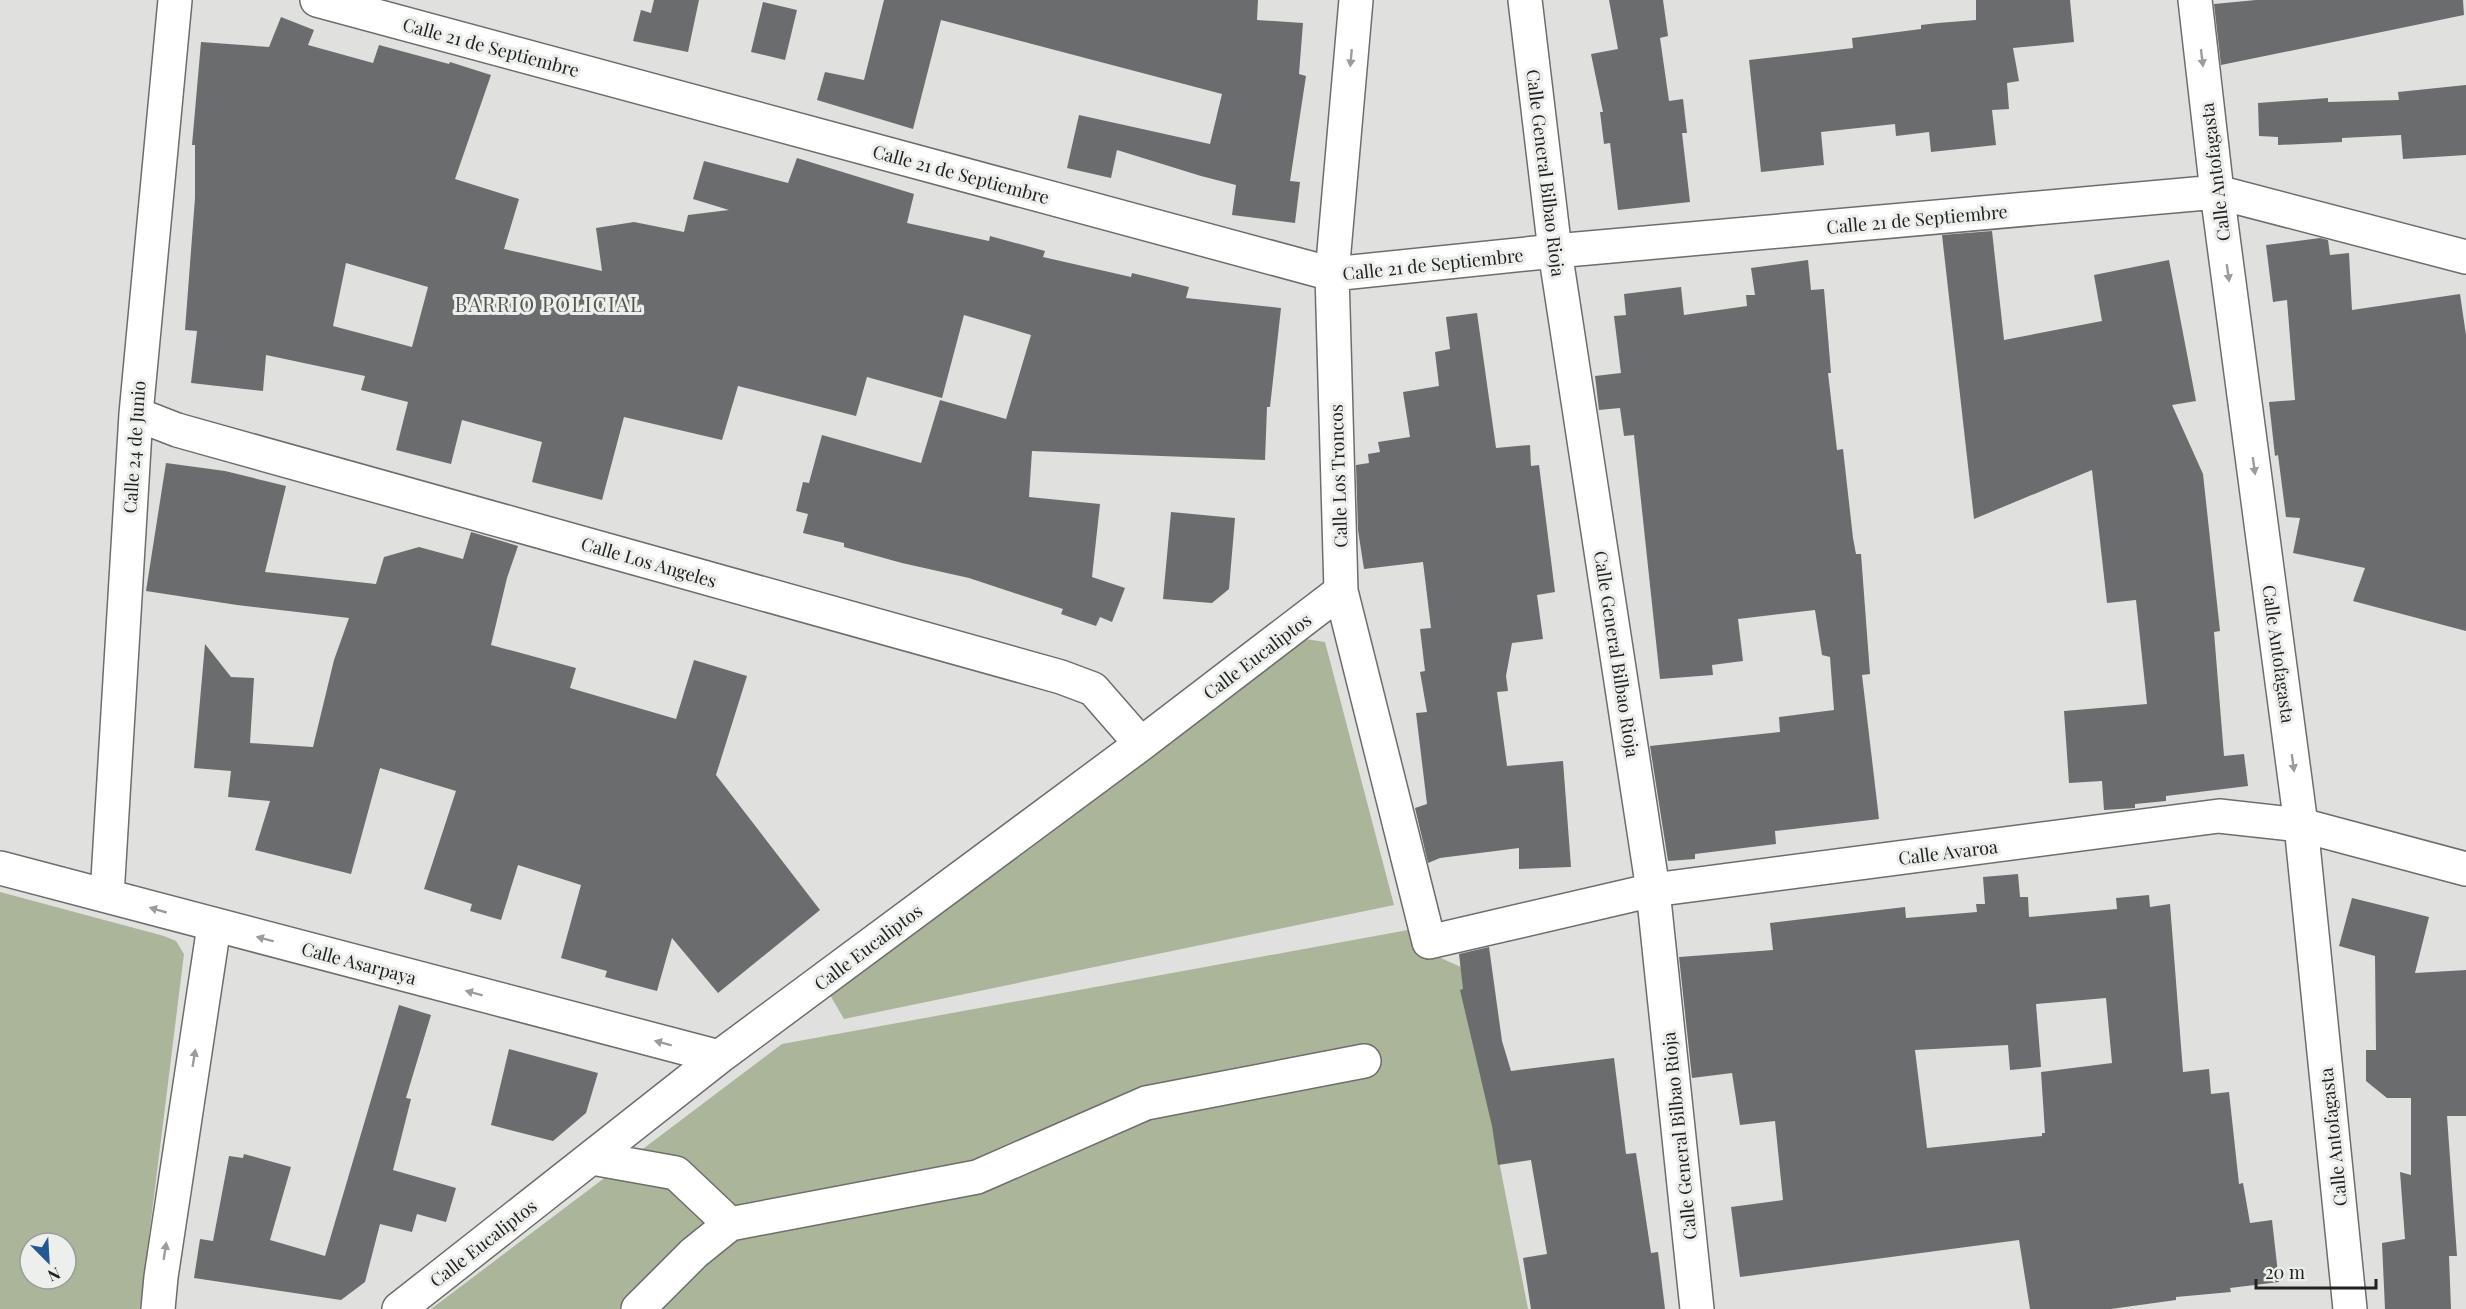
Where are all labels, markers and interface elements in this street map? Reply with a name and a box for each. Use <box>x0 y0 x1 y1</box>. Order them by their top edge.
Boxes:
street label: Calle 21 de Septiembre <box>400 12 582 82</box>
one-way arrow <box>1346 49 1356 68</box>
one-way arrow <box>2197 49 2207 68</box>
street label: Calle General Bilbao Rioja <box>1521 68 1571 278</box>
street label: Calle Antofagasta <box>2195 101 2235 243</box>
street label: Calle 21 de Septiembre <box>870 139 1052 209</box>
street label: Calle 21 de Septiembre <box>1825 199 2009 239</box>
street label: Calle 21 de Septiembre <box>1341 243 1525 285</box>
one-way arrow <box>2223 263 2232 282</box>
district label: BARRIO POLICIAL <box>455 290 643 317</box>
street label: Calle 24 de Junio <box>117 380 151 514</box>
street label: Calle Los Troncos <box>1323 404 1353 548</box>
one-way arrow <box>2249 456 2258 475</box>
street label: Calle Los Angeles <box>578 531 720 593</box>
street label: Calle General Bilbao Rioja <box>1589 549 1645 759</box>
street label: Calle Antofagasta <box>2257 583 2301 725</box>
street label: Calle Eucaliptos <box>1198 607 1316 705</box>
one-way arrow <box>2289 754 2298 773</box>
street label: Calle Avaroa <box>1897 834 1999 870</box>
street label: Calle Eucaliptos <box>809 898 927 996</box>
one-way arrow <box>149 905 167 914</box>
one-way arrow <box>256 934 274 943</box>
street label: Calle Asarpaya <box>299 936 419 990</box>
one-way arrow <box>465 988 483 998</box>
street label: Calle General Bilbao Rioja <box>1656 1031 1702 1241</box>
one-way arrow <box>654 1037 672 1047</box>
one-way arrow <box>190 1048 199 1067</box>
street label: Calle Antofagasta <box>2314 1066 2352 1208</box>
street label: Calle Eucaliptos <box>425 1194 541 1292</box>
north arrow <box>18 1231 78 1291</box>
one-way arrow <box>161 1241 170 1260</box>
scale bar <box>2256 1252 2376 1290</box>
text: 20 m <box>2265 1260 2305 1284</box>
text: N <box>44 1263 64 1287</box>

